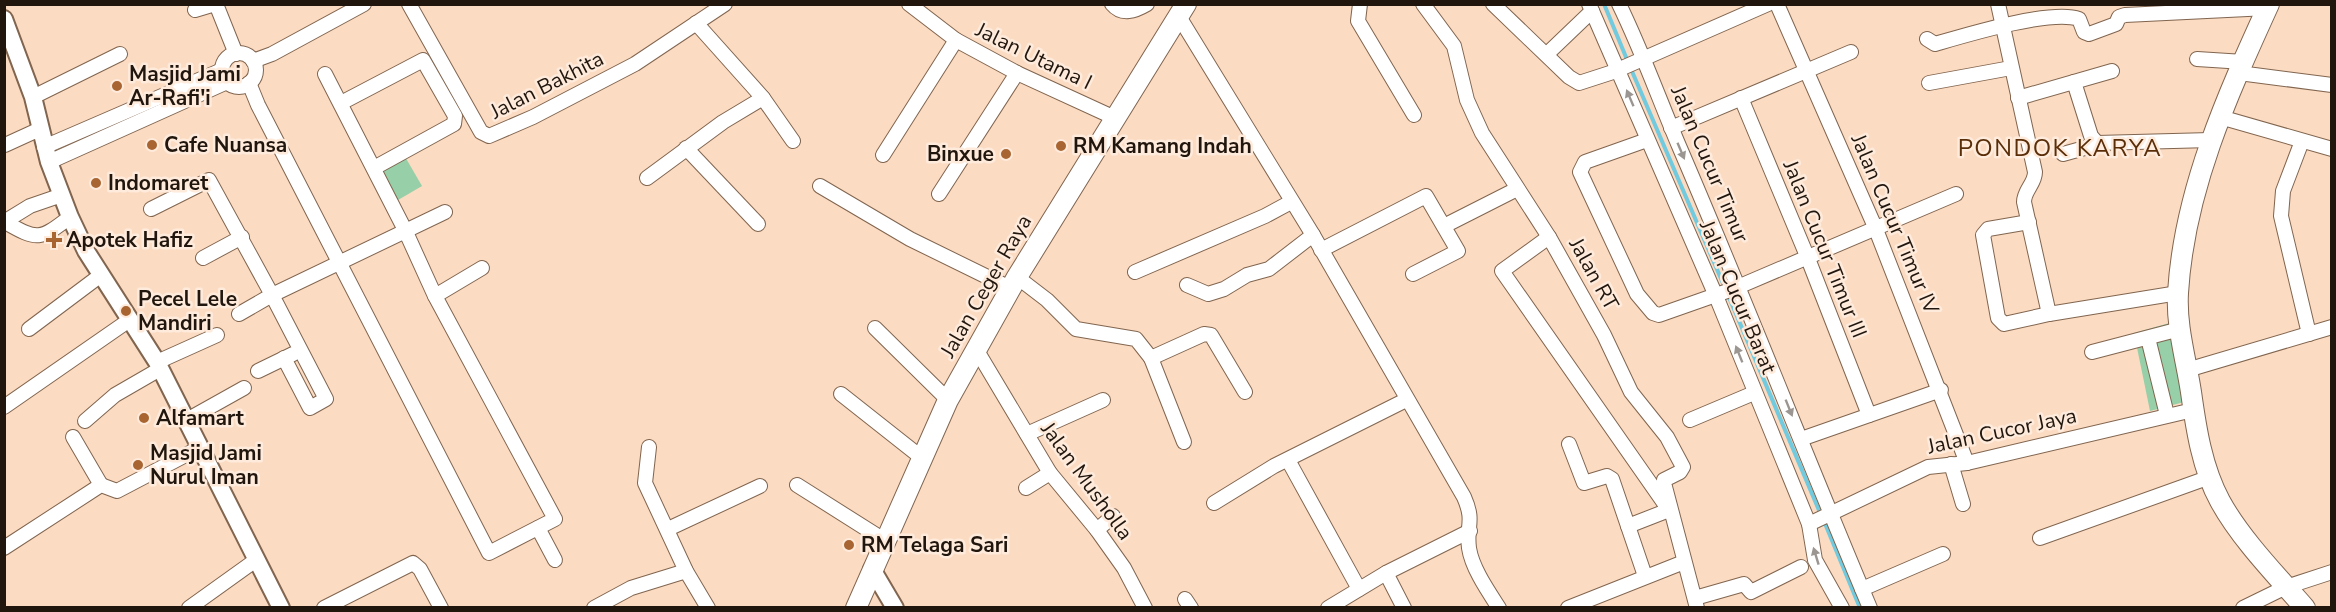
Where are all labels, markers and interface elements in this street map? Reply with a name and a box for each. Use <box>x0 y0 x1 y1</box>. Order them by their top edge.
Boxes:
street label: Jalan Utama I <box>970 15 1097 96</box>
street label: Jalan Bakhita <box>485 44 608 126</box>
place label: Masjid Jami Ar-Rafi'i <box>129 60 241 112</box>
marker: Masjid Jami Ar-Rafi'i <box>110 79 124 93</box>
street label: Jalan Cucur Timur <box>1664 81 1756 247</box>
one-way arrow <box>1625 88 1635 106</box>
street label: Jalan Cucur Timur IV <box>1844 129 1946 319</box>
place label: Cafe Nuansa <box>164 131 287 159</box>
place label: RM Kamang Indah <box>1073 132 1252 160</box>
district label: PONDOK KARYA <box>1958 132 2162 164</box>
marker: Cafe Nuansa <box>145 138 159 152</box>
marker: RM Kamang Indah <box>1054 139 1068 153</box>
place label: Binxue <box>927 140 994 168</box>
one-way arrow <box>1677 142 1686 160</box>
marker: Binxue <box>999 147 1013 161</box>
street label: Jalan Cucur Timur III <box>1776 155 1873 342</box>
place label: Indomaret <box>108 169 209 197</box>
marker: Indomaret <box>89 176 103 190</box>
street label: Jalan Ceger Raya <box>933 210 1038 363</box>
street label: Jalan Cucur Barat <box>1693 215 1783 379</box>
place label: Apotek Hafiz <box>66 226 193 254</box>
street label: Jalan RT <box>1562 232 1626 316</box>
marker: Apotek Hafiz <box>47 233 61 247</box>
place label: Pecel Lele Mandiri <box>138 285 237 337</box>
marker: Pecel Lele Mandiri <box>119 304 133 318</box>
one-way arrow <box>1734 345 1744 363</box>
one-way arrow <box>1784 400 1794 418</box>
street label: Jalan Cucor Jaya <box>1924 402 2079 461</box>
place label: Alfamart <box>156 404 245 432</box>
marker: Alfamart <box>137 411 151 425</box>
street label: Jalan Musholla <box>1034 415 1139 546</box>
place label: Masjid Jami Nurul Iman <box>150 439 262 491</box>
marker: Masjid Jami Nurul Iman <box>131 458 145 472</box>
place label: RM Telaga Sari <box>861 531 1008 559</box>
marker: RM Telaga Sari <box>842 538 856 552</box>
one-way arrow <box>1810 547 1820 565</box>

